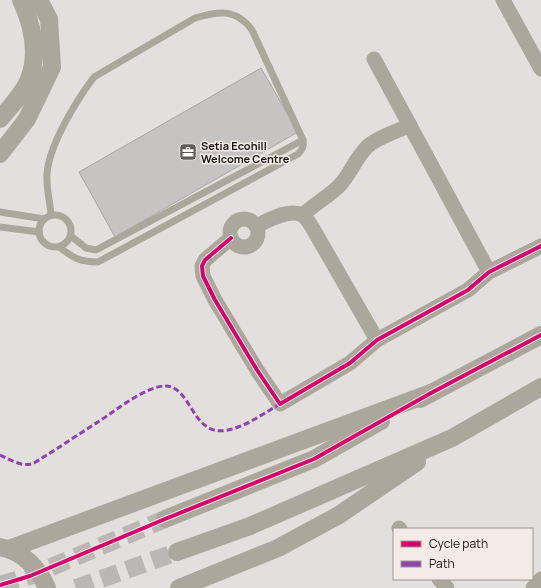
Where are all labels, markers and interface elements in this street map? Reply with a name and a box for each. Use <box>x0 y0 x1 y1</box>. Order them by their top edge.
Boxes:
place label: Setia Ecohill Welcome Centre <box>201 138 290 166</box>
office icon: Setia Ecohill Welcome Centre <box>178 142 198 162</box>
legend <box>393 528 533 580</box>
text: Cycle path <box>429 535 488 552</box>
text: Path <box>429 555 455 572</box>

